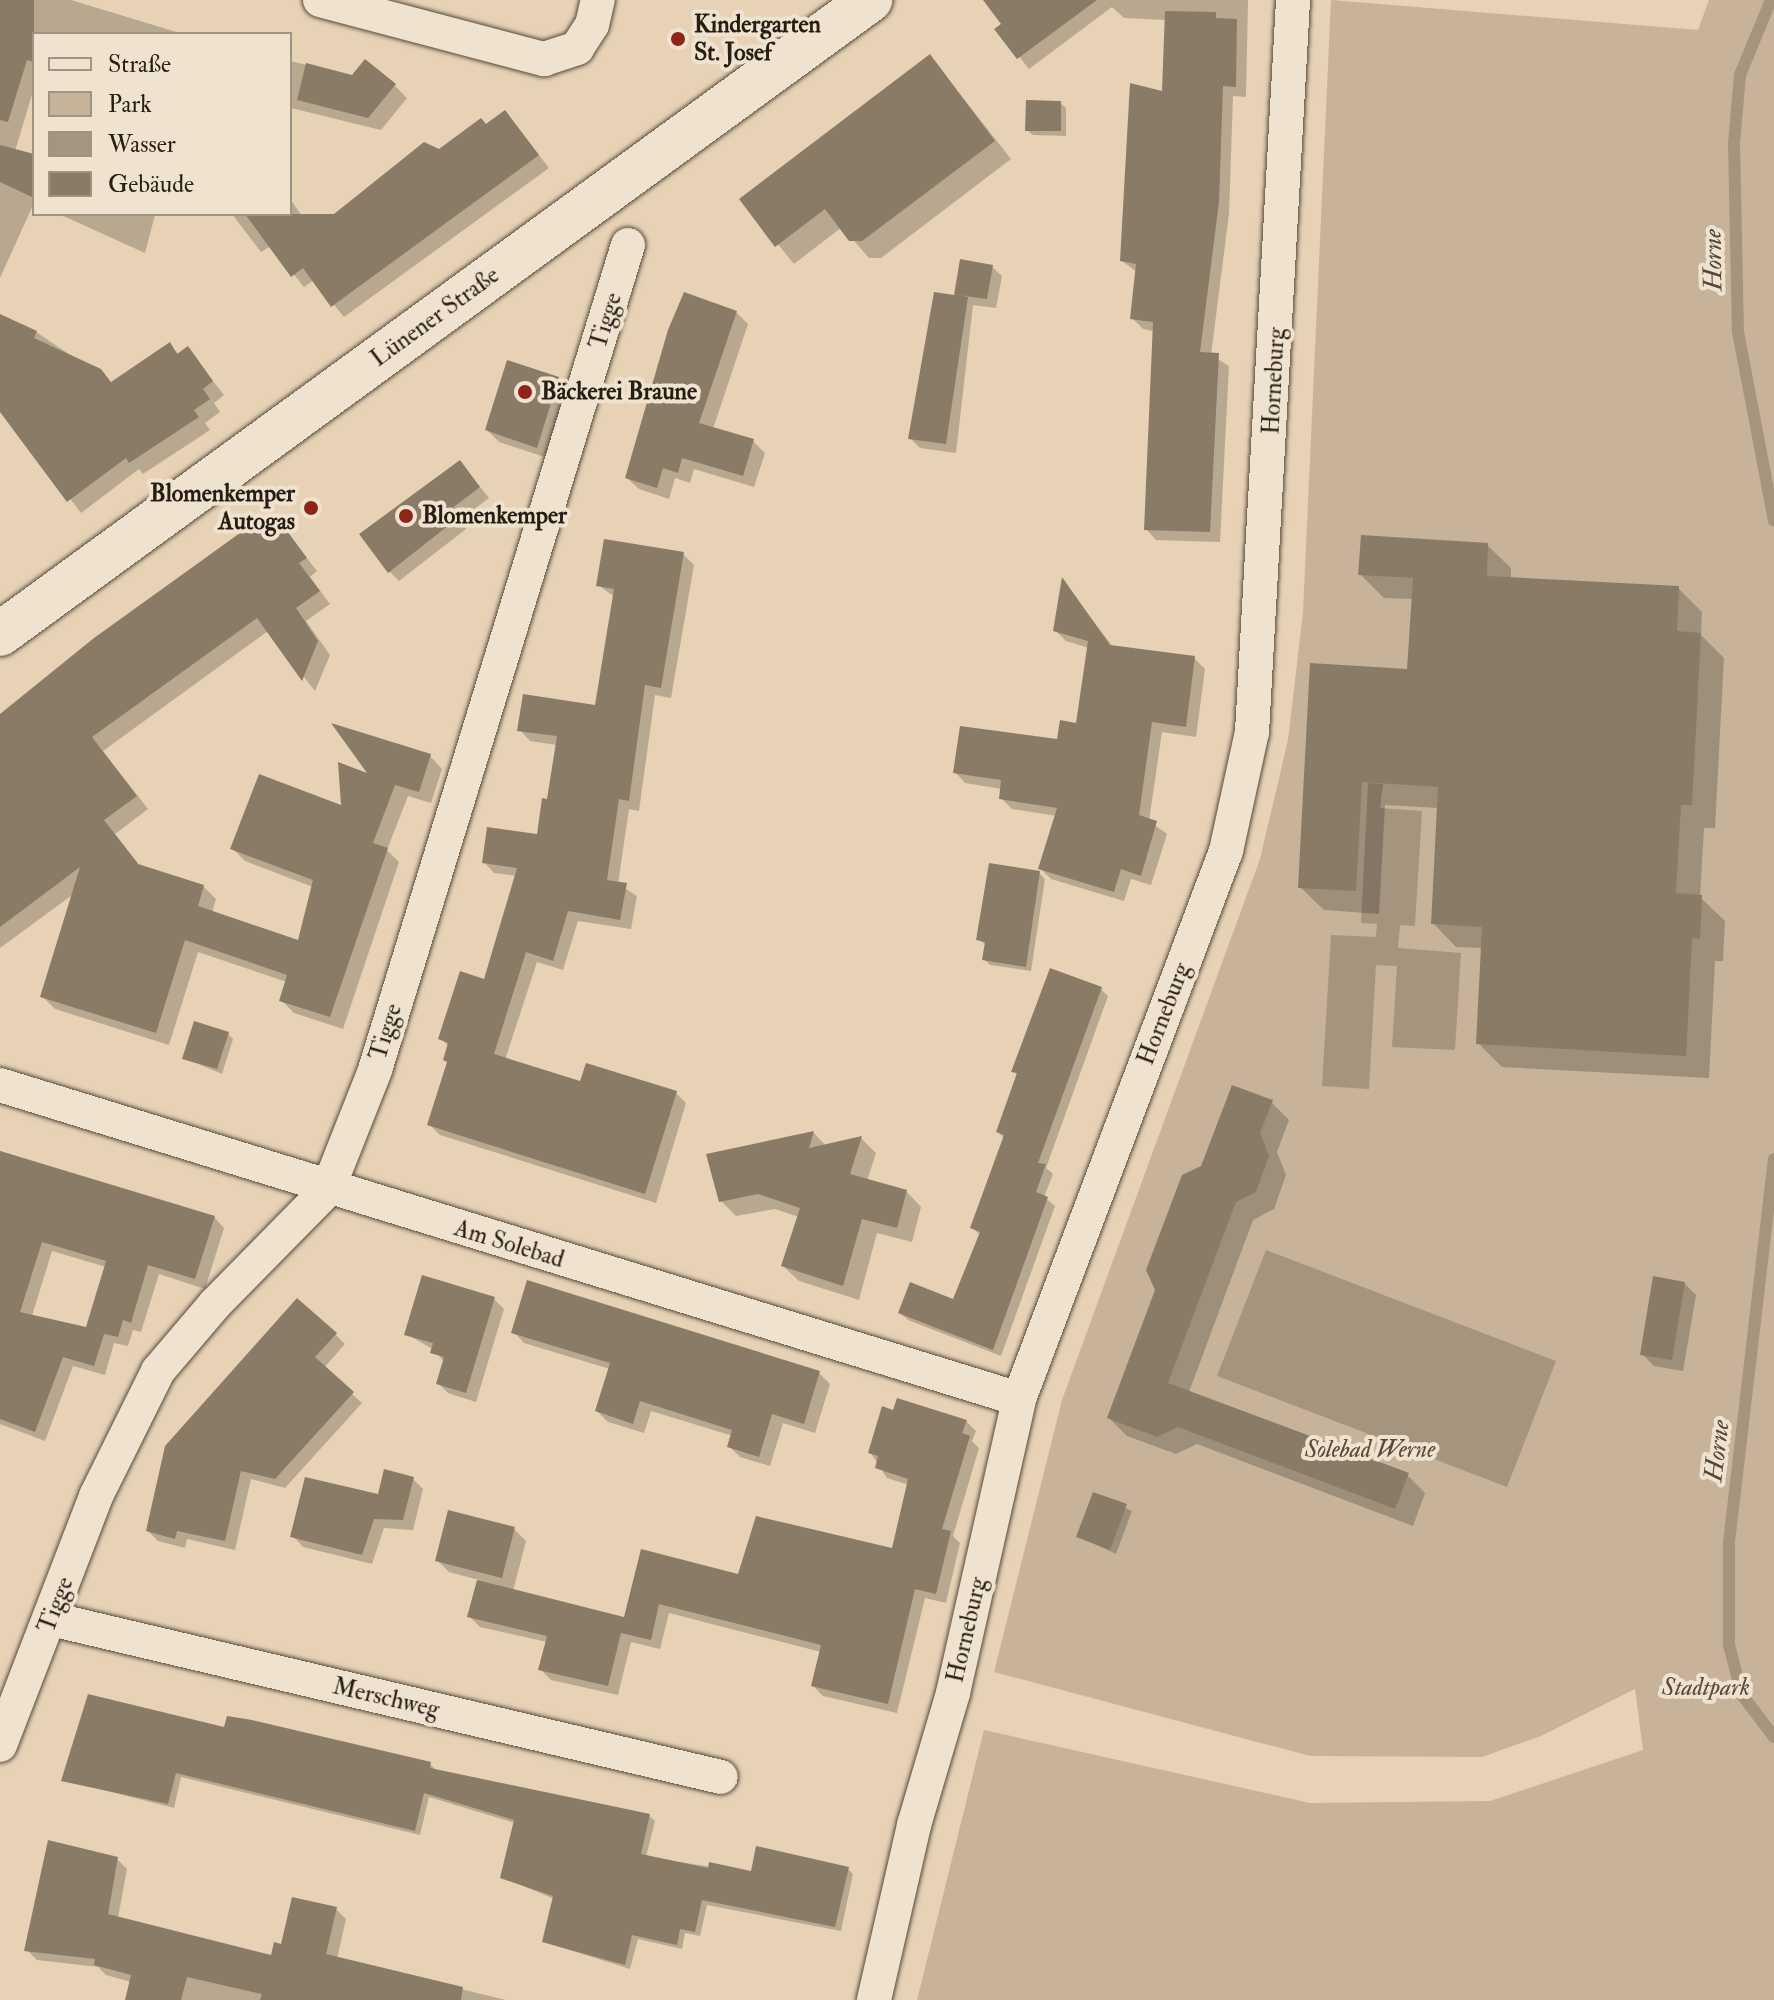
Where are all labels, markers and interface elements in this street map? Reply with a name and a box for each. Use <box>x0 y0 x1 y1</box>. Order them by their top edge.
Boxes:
place label: Kindergarten St. Josef <box>694 11 821 67</box>
marker: Kindergarten St. Josef <box>669 30 687 48</box>
legend <box>32 32 292 216</box>
text: Straße <box>108 49 171 80</box>
text: Park <box>108 89 152 120</box>
text: Wasser <box>108 129 176 160</box>
text: Gebäude <box>108 169 194 200</box>
water label: Horne <box>1698 229 1730 291</box>
street label: Lünener Straße <box>365 261 505 373</box>
street label: Tigge <box>584 289 628 353</box>
street label: Horneburg <box>1257 327 1291 435</box>
place label: Bäckerei Braune <box>541 378 697 406</box>
marker: Bäckerei Braune <box>516 383 534 401</box>
place label: Blomenkemper Autogas <box>150 480 295 536</box>
marker: Blomenkemper Autogas <box>302 499 320 517</box>
place label: Blomenkemper <box>422 502 567 530</box>
marker: Blomenkemper <box>397 507 415 525</box>
street label: Horneburg <box>1131 959 1197 1069</box>
street label: Tigge <box>364 1000 408 1064</box>
street label: Am Solebad <box>451 1214 567 1274</box>
water label: Horne <box>1699 1418 1737 1484</box>
park label: Solebad Werne <box>1305 1436 1435 1464</box>
street label: Tigge <box>32 1573 80 1637</box>
street label: Horneburg <box>941 1575 993 1685</box>
street label: Merschweg <box>330 1672 442 1724</box>
park label: Stadtpark <box>1662 1674 1750 1702</box>

